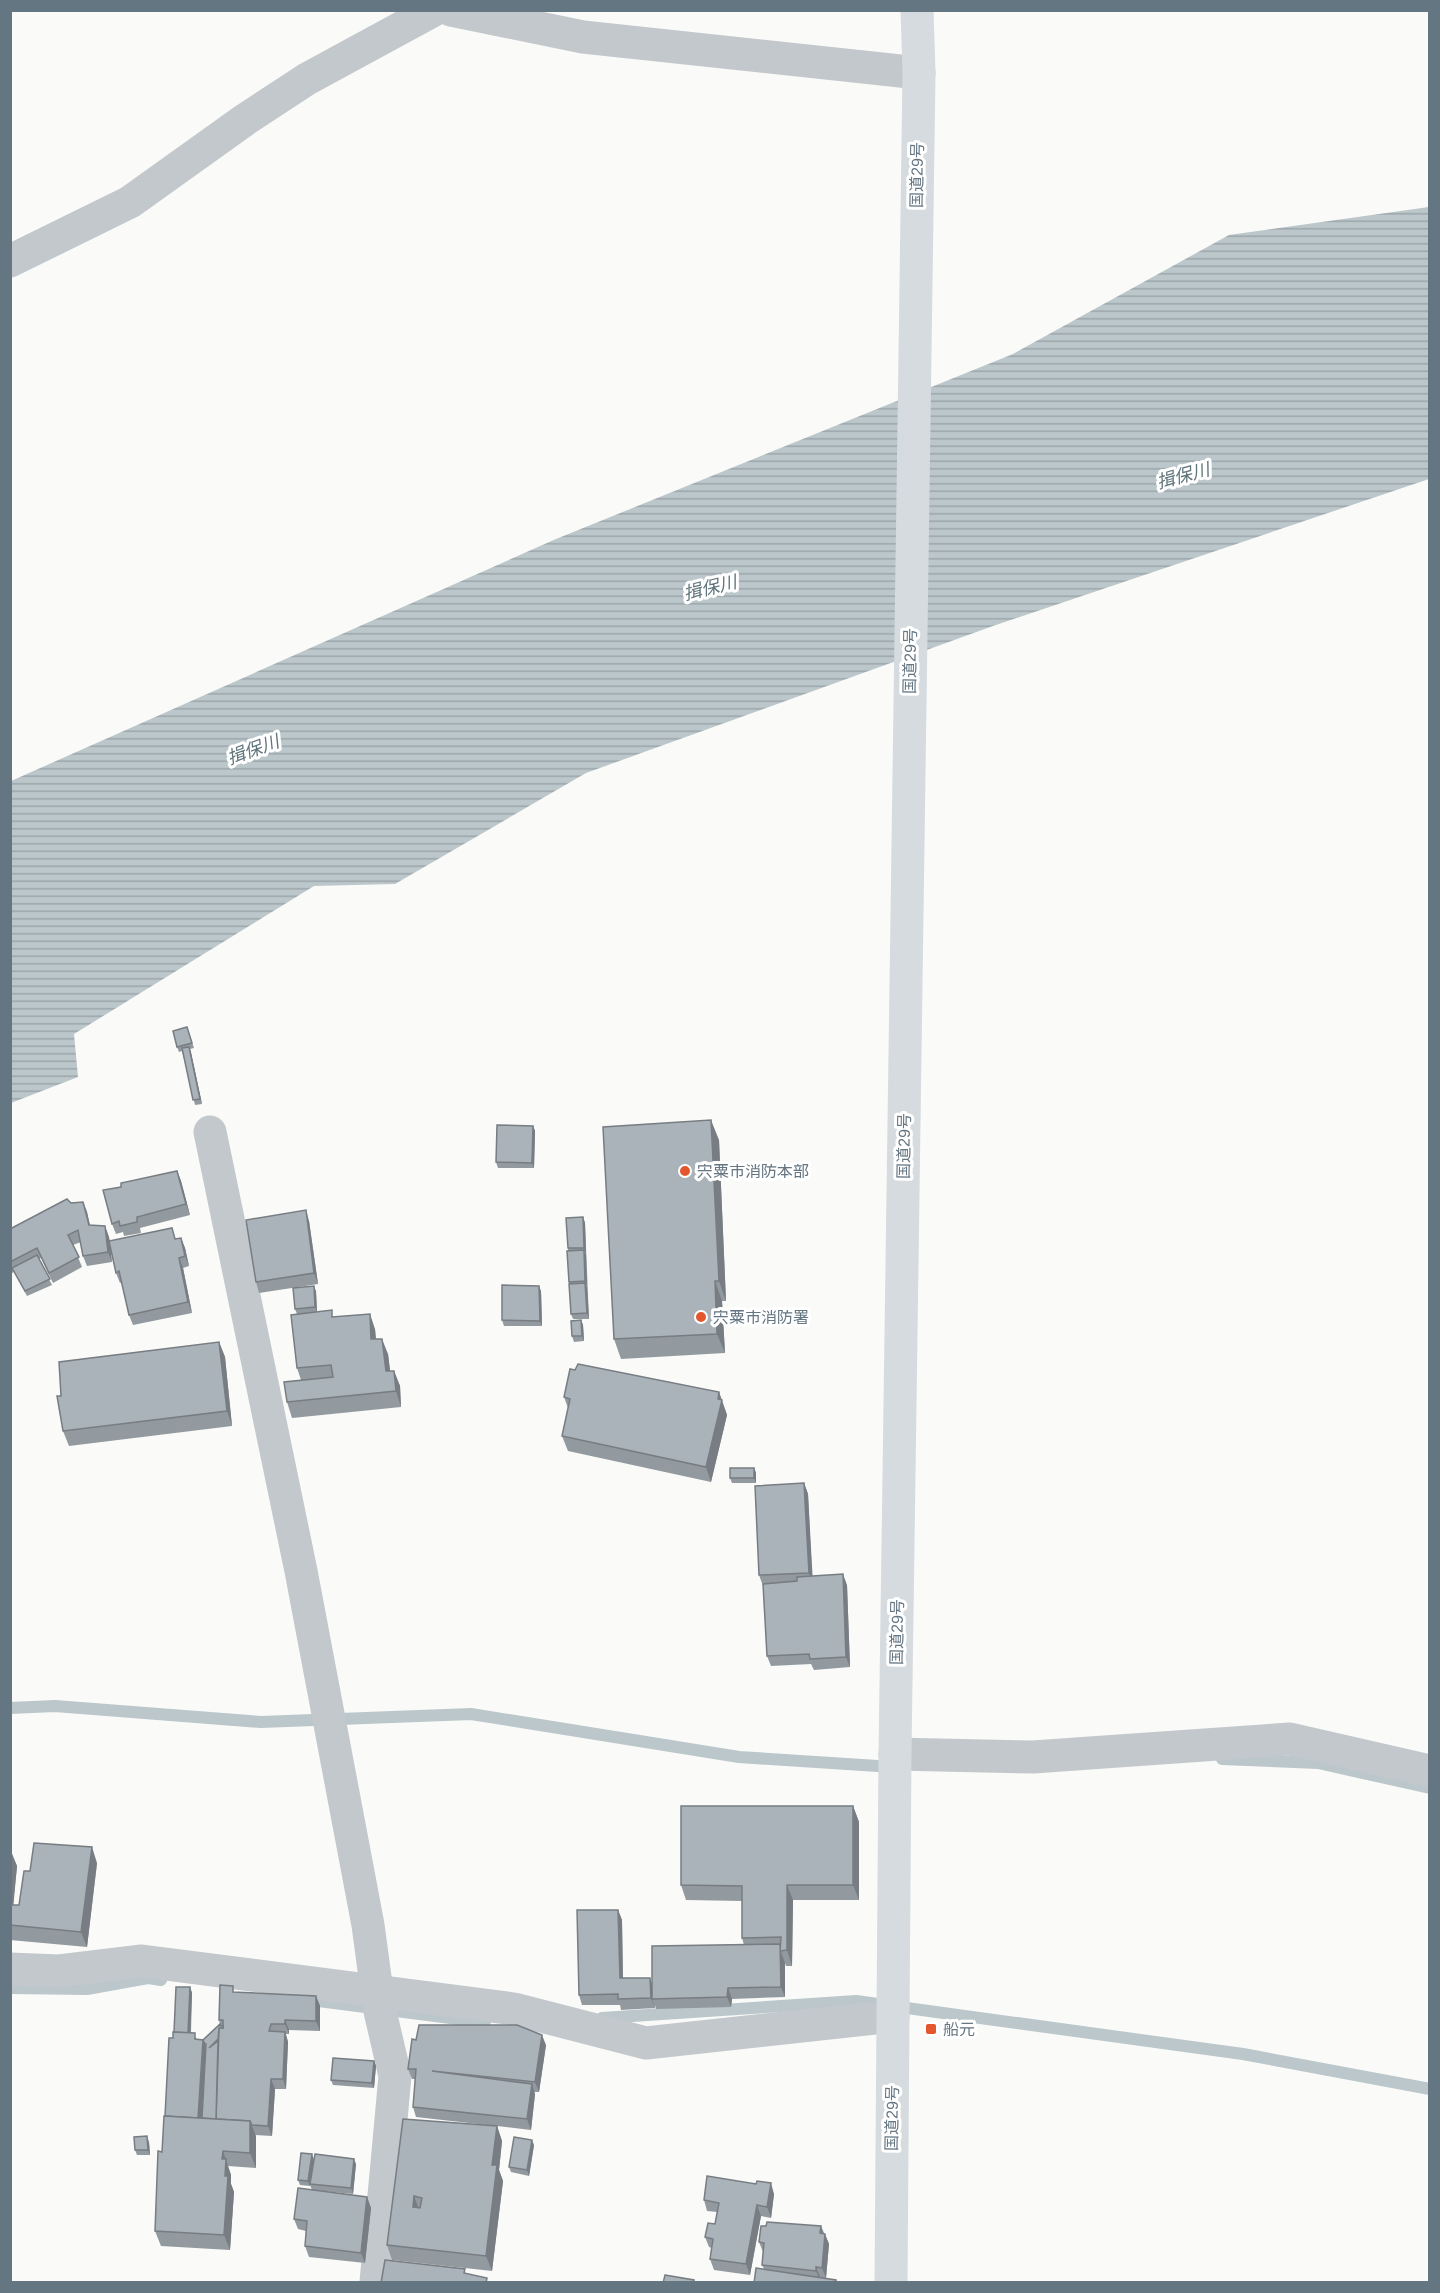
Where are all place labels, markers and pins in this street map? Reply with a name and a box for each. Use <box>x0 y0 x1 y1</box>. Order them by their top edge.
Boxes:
place label: 宍粟市消防本部 <box>697 1163 809 1180</box>
marker: 宍粟市消防本部 <box>678 1164 692 1178</box>
place label: 宍粟市消防署 <box>713 1309 809 1326</box>
marker: 宍粟市消防署 <box>694 1310 708 1324</box>
place label: 船元 <box>943 2021 975 2038</box>
marker: 船元 <box>924 2022 938 2036</box>

